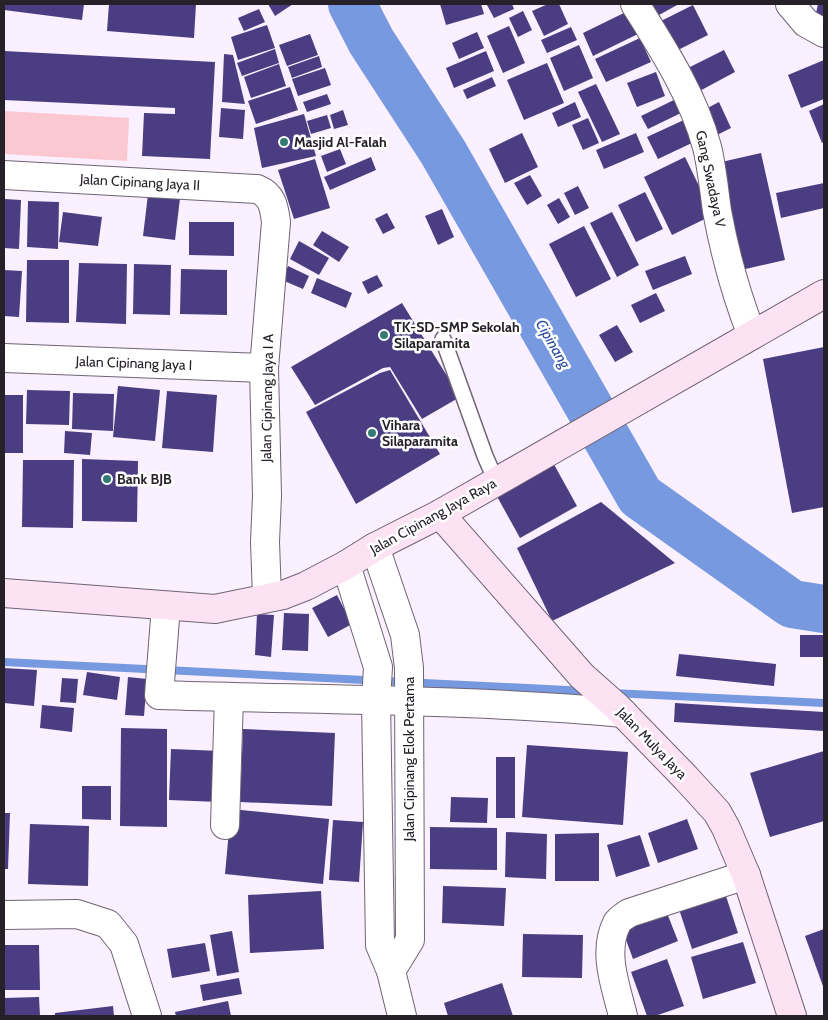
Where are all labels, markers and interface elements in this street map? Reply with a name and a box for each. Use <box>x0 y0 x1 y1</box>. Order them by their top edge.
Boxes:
street label: Gang Swadaya V <box>692 129 730 229</box>
place label: Masjid Al-Falah <box>294 133 387 151</box>
marker: Masjid Al-Falah <box>278 136 290 148</box>
street label: Jalan Cipinang Jaya II <box>78 170 201 194</box>
water label: Cipinang <box>532 316 575 373</box>
place label: TK-SD-SMP Sekolah Silaparamita <box>394 318 520 352</box>
marker: TK-SD-SMP Sekolah Silaparamita <box>378 329 390 341</box>
street label: Jalan Cipinang Jaya I A <box>257 333 277 463</box>
street label: Jalan Cipinang Jaya I <box>74 352 193 374</box>
place label: Vihara Silaparamita <box>382 416 458 450</box>
marker: Vihara Silaparamita <box>366 427 378 439</box>
place label: Bank BJB <box>117 470 172 488</box>
marker: Bank BJB <box>101 473 113 485</box>
street label: Jalan Cipinang Jaya Raya <box>366 474 500 559</box>
street label: Jalan Cipinang Elok Pertama <box>400 677 418 842</box>
street label: Jalan Mulya Jaya <box>612 702 691 783</box>

